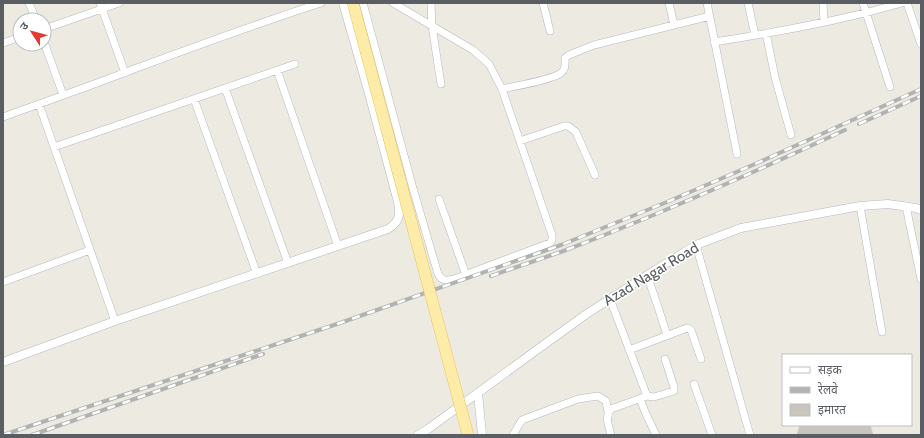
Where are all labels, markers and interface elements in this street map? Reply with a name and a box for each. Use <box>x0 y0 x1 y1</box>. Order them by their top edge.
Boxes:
north arrow <box>12 12 52 52</box>
text: उ <box>16 19 32 33</box>
street label: Azad Nagar Road <box>600 238 702 310</box>
legend <box>782 354 912 426</box>
text: सड़क <box>818 362 843 377</box>
text: रेलवे <box>818 382 838 397</box>
text: इमारत <box>818 402 847 417</box>

